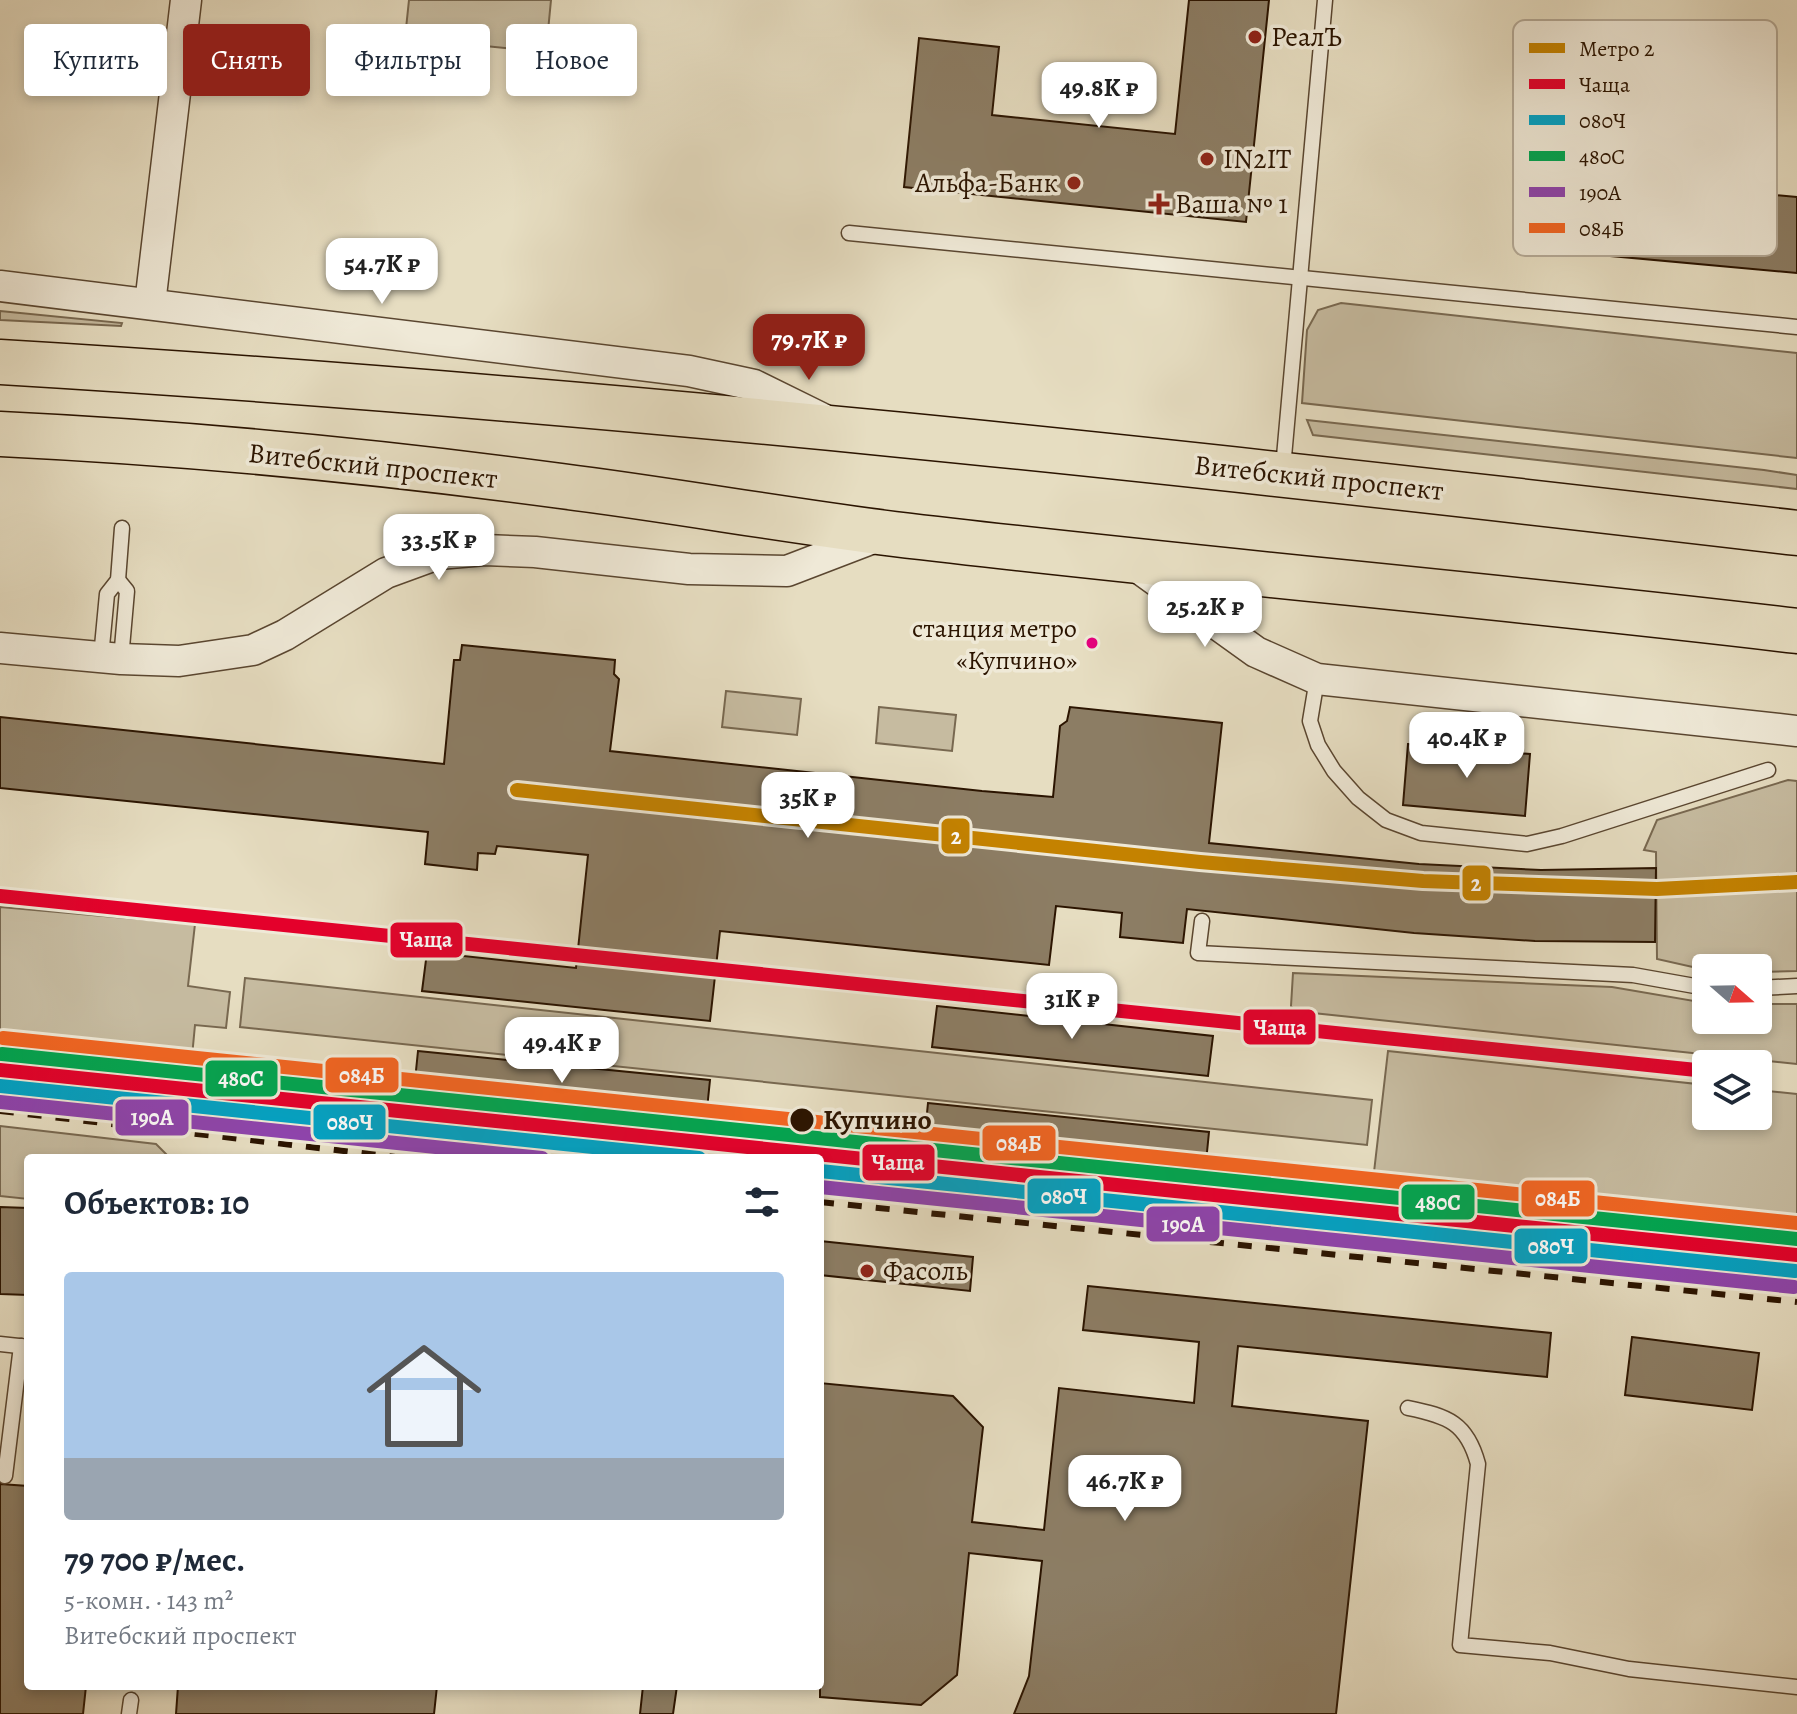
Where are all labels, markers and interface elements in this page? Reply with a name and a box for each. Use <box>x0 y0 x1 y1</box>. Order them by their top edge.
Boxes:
place label: РеалЪ <box>1271 18 1342 56</box>
legend <box>1513 20 1777 256</box>
chip: Купить <box>24 24 167 96</box>
chip: Снять <box>183 24 310 96</box>
chip: Фильтры <box>326 24 490 96</box>
chip: Новое <box>506 24 637 96</box>
marker: РеалЪ <box>1246 28 1264 46</box>
text: Метро 2 <box>1579 34 1655 64</box>
pin: 49.8K ₽ <box>1025 62 1173 130</box>
text: 49.8K ₽ <box>1060 70 1138 105</box>
text: Чаща <box>1579 70 1631 100</box>
text: 080Ч <box>1579 106 1626 136</box>
place label: IN2IT <box>1223 140 1291 178</box>
text: 480С <box>1579 142 1625 172</box>
marker: IN2IT <box>1198 150 1216 168</box>
place label: Альфа-Банк <box>914 164 1058 202</box>
marker: Альфа-Банк <box>1065 174 1083 192</box>
text: 190А <box>1579 178 1622 208</box>
place label: Ваша № 1 <box>1175 185 1288 223</box>
marker: Ваша № 1 <box>1150 195 1168 213</box>
text: 084Б <box>1579 214 1624 244</box>
pin: 54.7K ₽ <box>308 238 456 306</box>
text: 54.7K ₽ <box>344 246 420 281</box>
pin: 79.7K ₽ <box>735 314 883 382</box>
text: 79.7K ₽ <box>771 322 847 357</box>
street label: Витебский проспект <box>247 434 499 498</box>
street label: Витебский проспект <box>1193 446 1445 510</box>
pin: 33.5K ₽ <box>365 514 513 582</box>
text: 33.5K ₽ <box>401 522 477 557</box>
pin: 25.2K ₽ <box>1131 581 1279 649</box>
text: 25.2K ₽ <box>1166 589 1244 624</box>
place label: станция метро «Купчино» <box>912 611 1077 678</box>
marker: станция метро «Купчино» <box>1084 635 1100 651</box>
pin: 40.4K ₽ <box>1393 712 1541 780</box>
text: 40.4K ₽ <box>1427 720 1507 755</box>
pin: 35K ₽ <box>752 772 864 840</box>
text: 35K ₽ <box>779 780 837 815</box>
line badge: 2 <box>940 817 971 855</box>
text: 2 <box>951 822 962 852</box>
line badge: 2 <box>1461 864 1492 902</box>
text: 2 <box>1471 869 1482 899</box>
line badge: Чаща <box>389 921 464 959</box>
text: Чаща <box>400 925 453 955</box>
north arrow <box>1692 954 1772 1034</box>
map controls <box>1692 954 1772 1130</box>
pin: 31K ₽ <box>1016 973 1128 1041</box>
text: 31K ₽ <box>1044 981 1100 1016</box>
line badge: Чаща <box>1242 1008 1317 1046</box>
text: Чаща <box>1254 1013 1307 1043</box>
pin: 49.4K ₽ <box>488 1017 636 1085</box>
text: 49.4K ₽ <box>523 1025 601 1060</box>
button: layers <box>1692 1050 1772 1130</box>
line badge: 084Б <box>324 1056 400 1094</box>
line badge: 480С <box>204 1059 279 1098</box>
text: 084Б <box>339 1061 385 1091</box>
text: 480С <box>218 1064 264 1094</box>
line badge: 190А <box>114 1098 190 1137</box>
place label: Купчино <box>823 1101 932 1139</box>
text: 190А <box>131 1103 174 1133</box>
line badge: 080Ч <box>312 1103 387 1141</box>
marker: Купчино <box>788 1106 816 1134</box>
text: 080Ч <box>327 1108 373 1138</box>
line badge: 084Б <box>981 1124 1057 1162</box>
text: 084Б <box>996 1129 1042 1159</box>
line badge: Чаща <box>861 1143 936 1182</box>
text: Чаща <box>872 1148 925 1178</box>
line badge: 080Ч <box>1026 1177 1102 1215</box>
text: Объектов: 10 <box>64 1179 249 1226</box>
line badge: 084Б <box>1520 1179 1596 1218</box>
icon: filters <box>740 1180 784 1224</box>
text: 080Ч <box>1041 1182 1087 1212</box>
line badge: 480С <box>1400 1183 1476 1221</box>
text: 084Б <box>1535 1184 1581 1214</box>
text: 480С <box>1415 1188 1461 1218</box>
line badge: 190А <box>1145 1205 1221 1243</box>
text: 190А <box>1162 1210 1205 1240</box>
line badge: 080Ч <box>1513 1227 1589 1265</box>
text: 080Ч <box>1528 1232 1574 1262</box>
place label: Фасоль <box>883 1252 968 1290</box>
marker: Фасоль <box>858 1262 876 1280</box>
icon: home <box>352 1324 496 1468</box>
pin: 46.7K ₽ <box>1051 1455 1199 1523</box>
text: 46.7K ₽ <box>1086 1463 1164 1498</box>
text: 79 700 ₽/мес. <box>64 1536 245 1583</box>
text: 5-комн. · 143 m² <box>64 1583 233 1618</box>
text: Витебский проспект <box>64 1618 296 1653</box>

